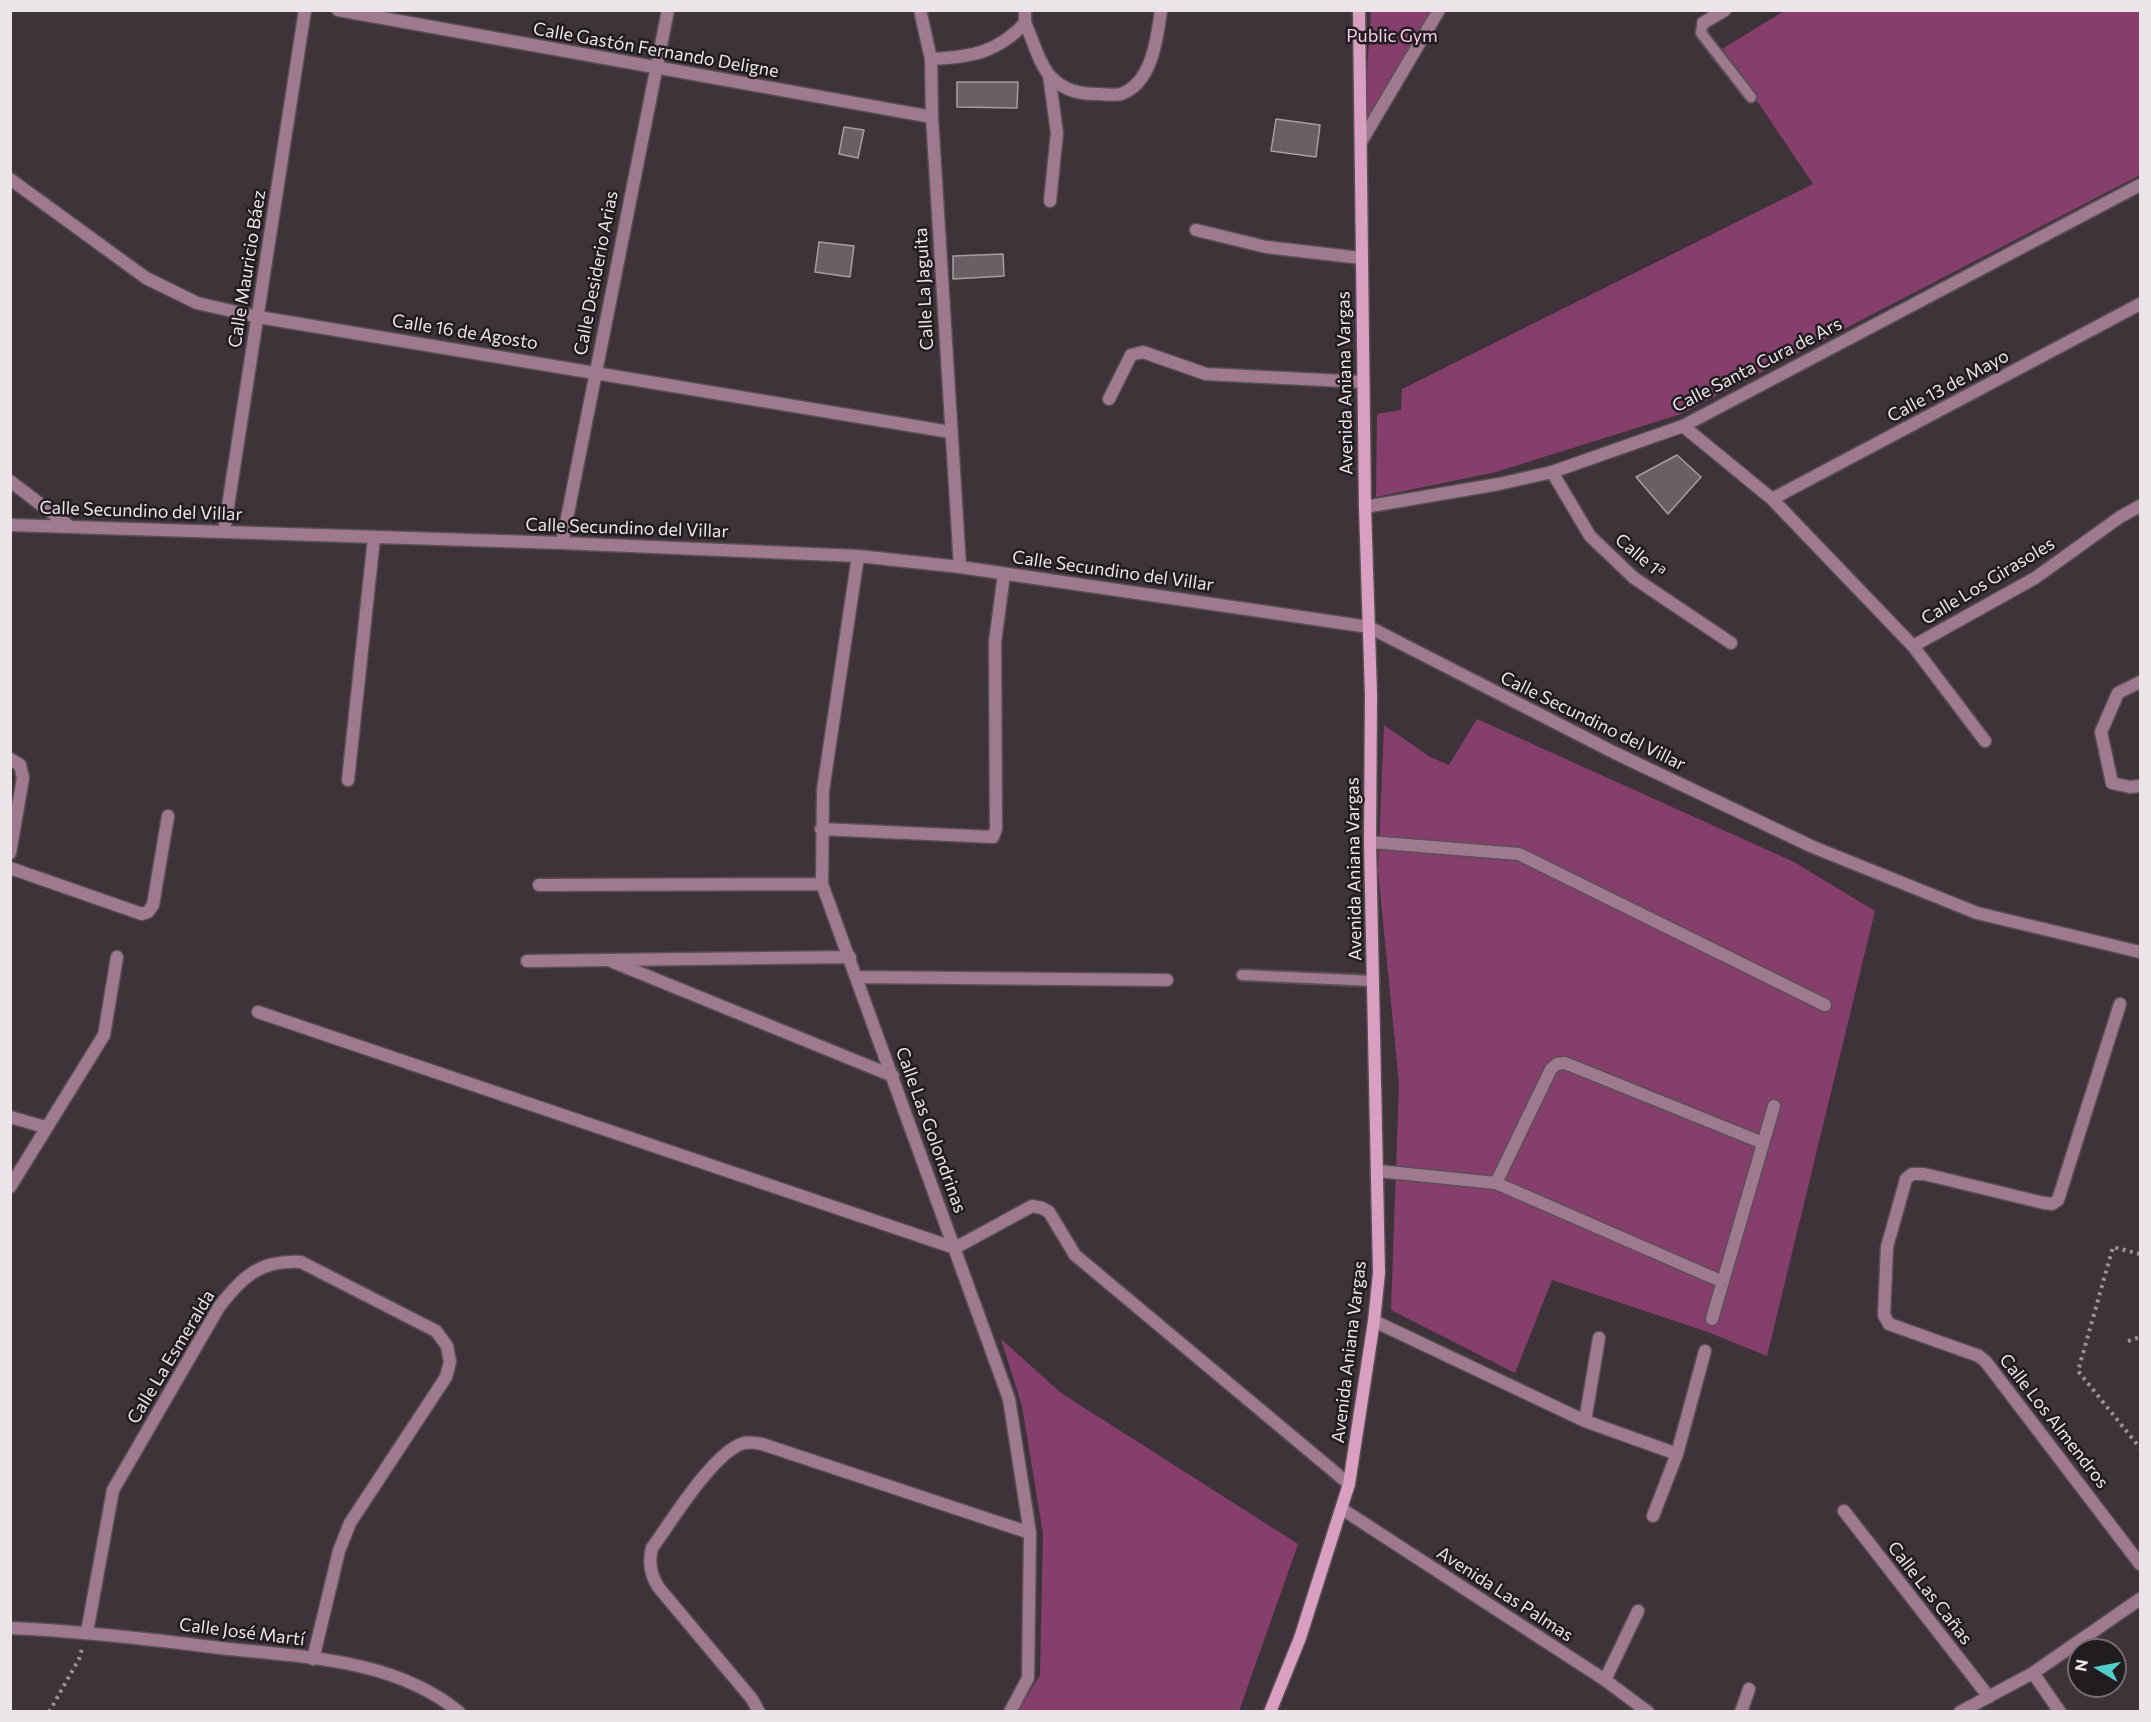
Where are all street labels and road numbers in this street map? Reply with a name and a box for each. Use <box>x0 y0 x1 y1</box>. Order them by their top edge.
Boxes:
street label: Calle Gastón Fernando Deligne <box>531 18 781 82</box>
street label: Calle Mauricio Báez <box>224 189 270 349</box>
street label: Calle Desiderio Arias <box>569 189 623 357</box>
street label: Calle La Jaguita <box>910 227 938 351</box>
street label: Avenida Aniana Vargas <box>1333 291 1357 475</box>
street label: Calle 16 de Agosto <box>390 310 540 354</box>
street label: Calle Santa Cura de Ars <box>1669 313 1845 417</box>
street label: Calle 13 de Mayo <box>1884 345 2012 427</box>
street label: Calle Secundino del Villar <box>39 497 243 525</box>
street label: Calle Secundino del Villar <box>525 514 729 542</box>
street label: Calle 1ª <box>1611 529 1669 583</box>
street label: Calle Los Girasoles <box>1917 533 2059 629</box>
street label: Calle Secundino del Villar <box>1011 546 1215 596</box>
street label: Calle Secundino del Villar <box>1497 667 1689 775</box>
street label: Avenida Aniana Vargas <box>1342 777 1366 961</box>
street label: Calle Las Golondrinas <box>891 1044 971 1216</box>
street label: Avenida Aniana Vargas <box>1327 1260 1371 1444</box>
street label: Calle La Esmeralda <box>123 1286 219 1428</box>
street label: Calle Los Almendros <box>1995 1349 2113 1493</box>
street label: Calle Las Cañas <box>1883 1537 1977 1649</box>
street label: Avenida Las Palmas <box>1433 1542 1577 1646</box>
street label: Calle José Martí <box>178 1614 306 1650</box>

